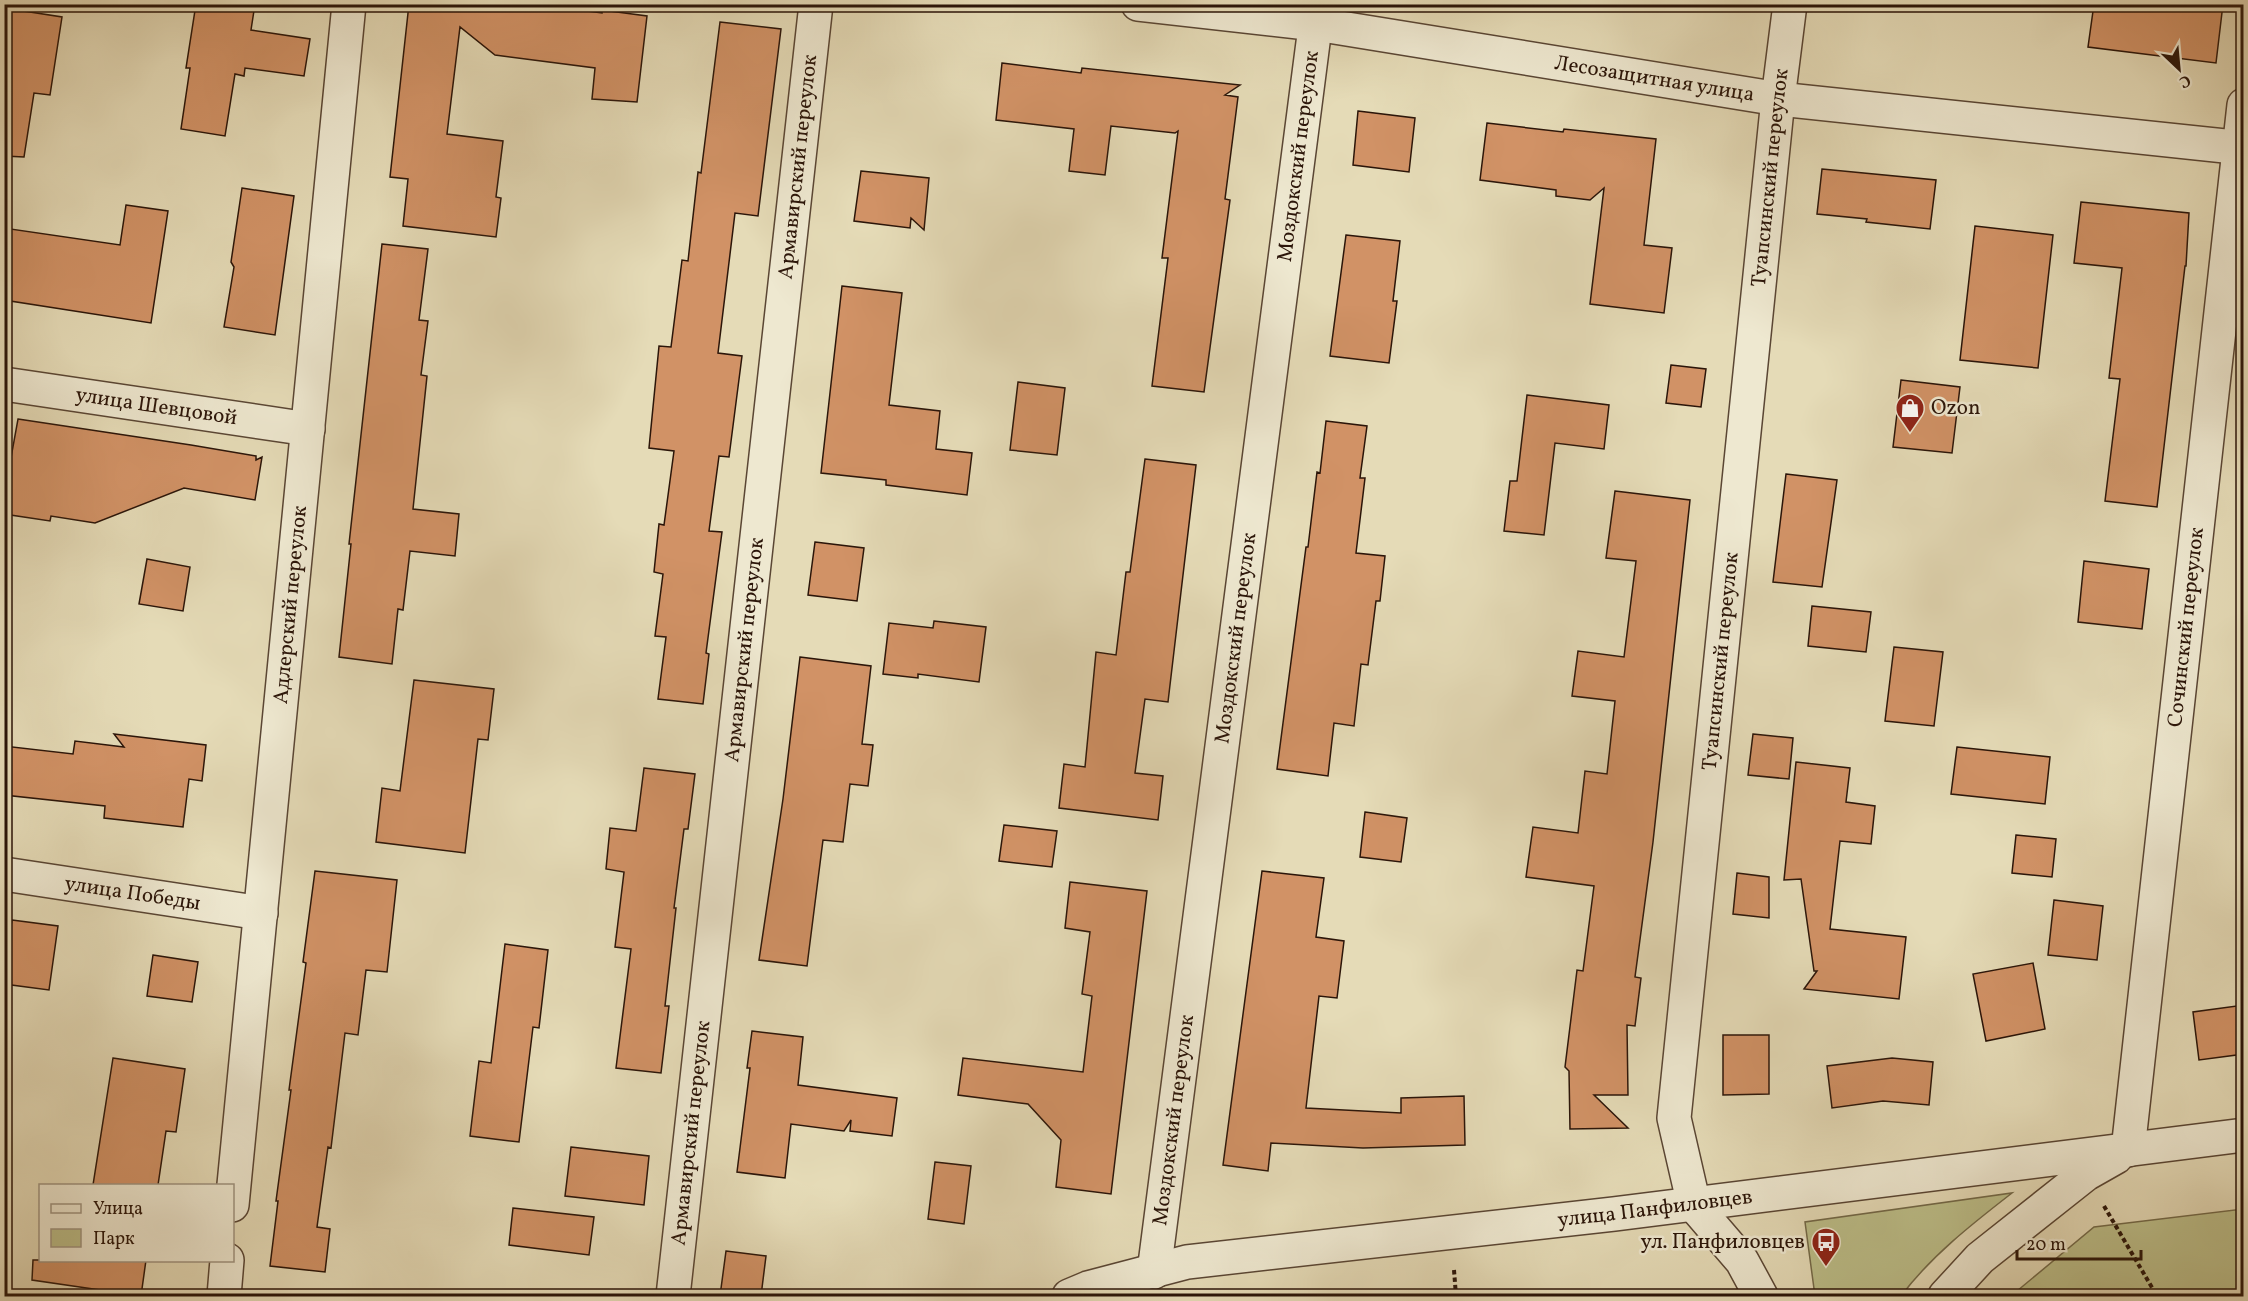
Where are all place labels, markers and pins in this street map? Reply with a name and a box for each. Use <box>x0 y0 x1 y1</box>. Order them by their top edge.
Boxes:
shop icon: Ozon <box>1894 392 1926 434</box>
place label: Ozon <box>1931 394 1981 423</box>
bus stop icon: ул. Панфиловцев <box>1810 1226 1842 1268</box>
place label: ул. Панфиловцев <box>1640 1228 1805 1257</box>

